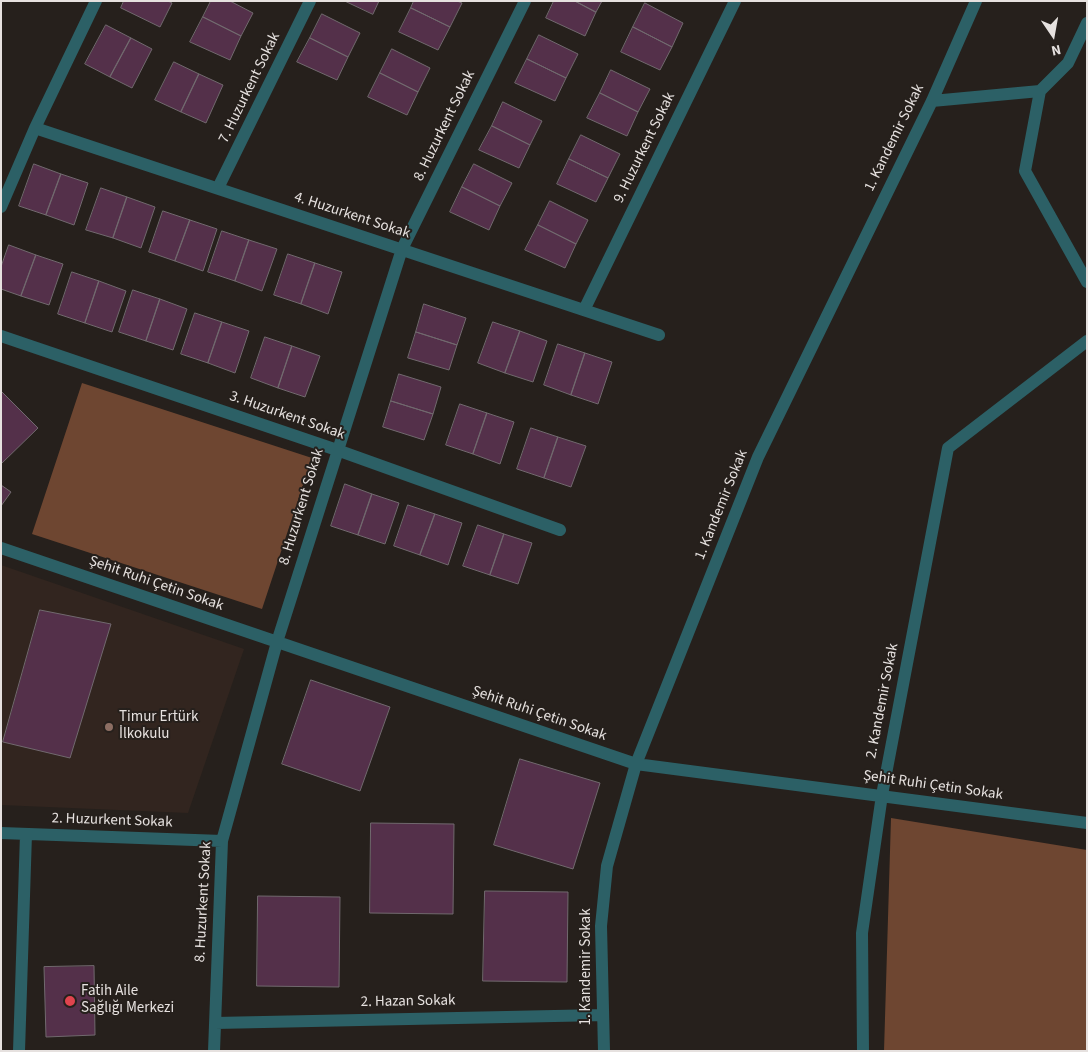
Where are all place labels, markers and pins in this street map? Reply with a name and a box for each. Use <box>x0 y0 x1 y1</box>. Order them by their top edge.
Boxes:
place label: Timur Ertürk İlkokulu <box>119 709 198 744</box>
marker: Timur Ertürk İlkokulu <box>103 721 115 733</box>
place label: Fatih Aile Sağlığı Merkezi <box>81 983 174 1018</box>
marker: Fatih Aile Sağlığı Merkezi <box>63 994 77 1008</box>

